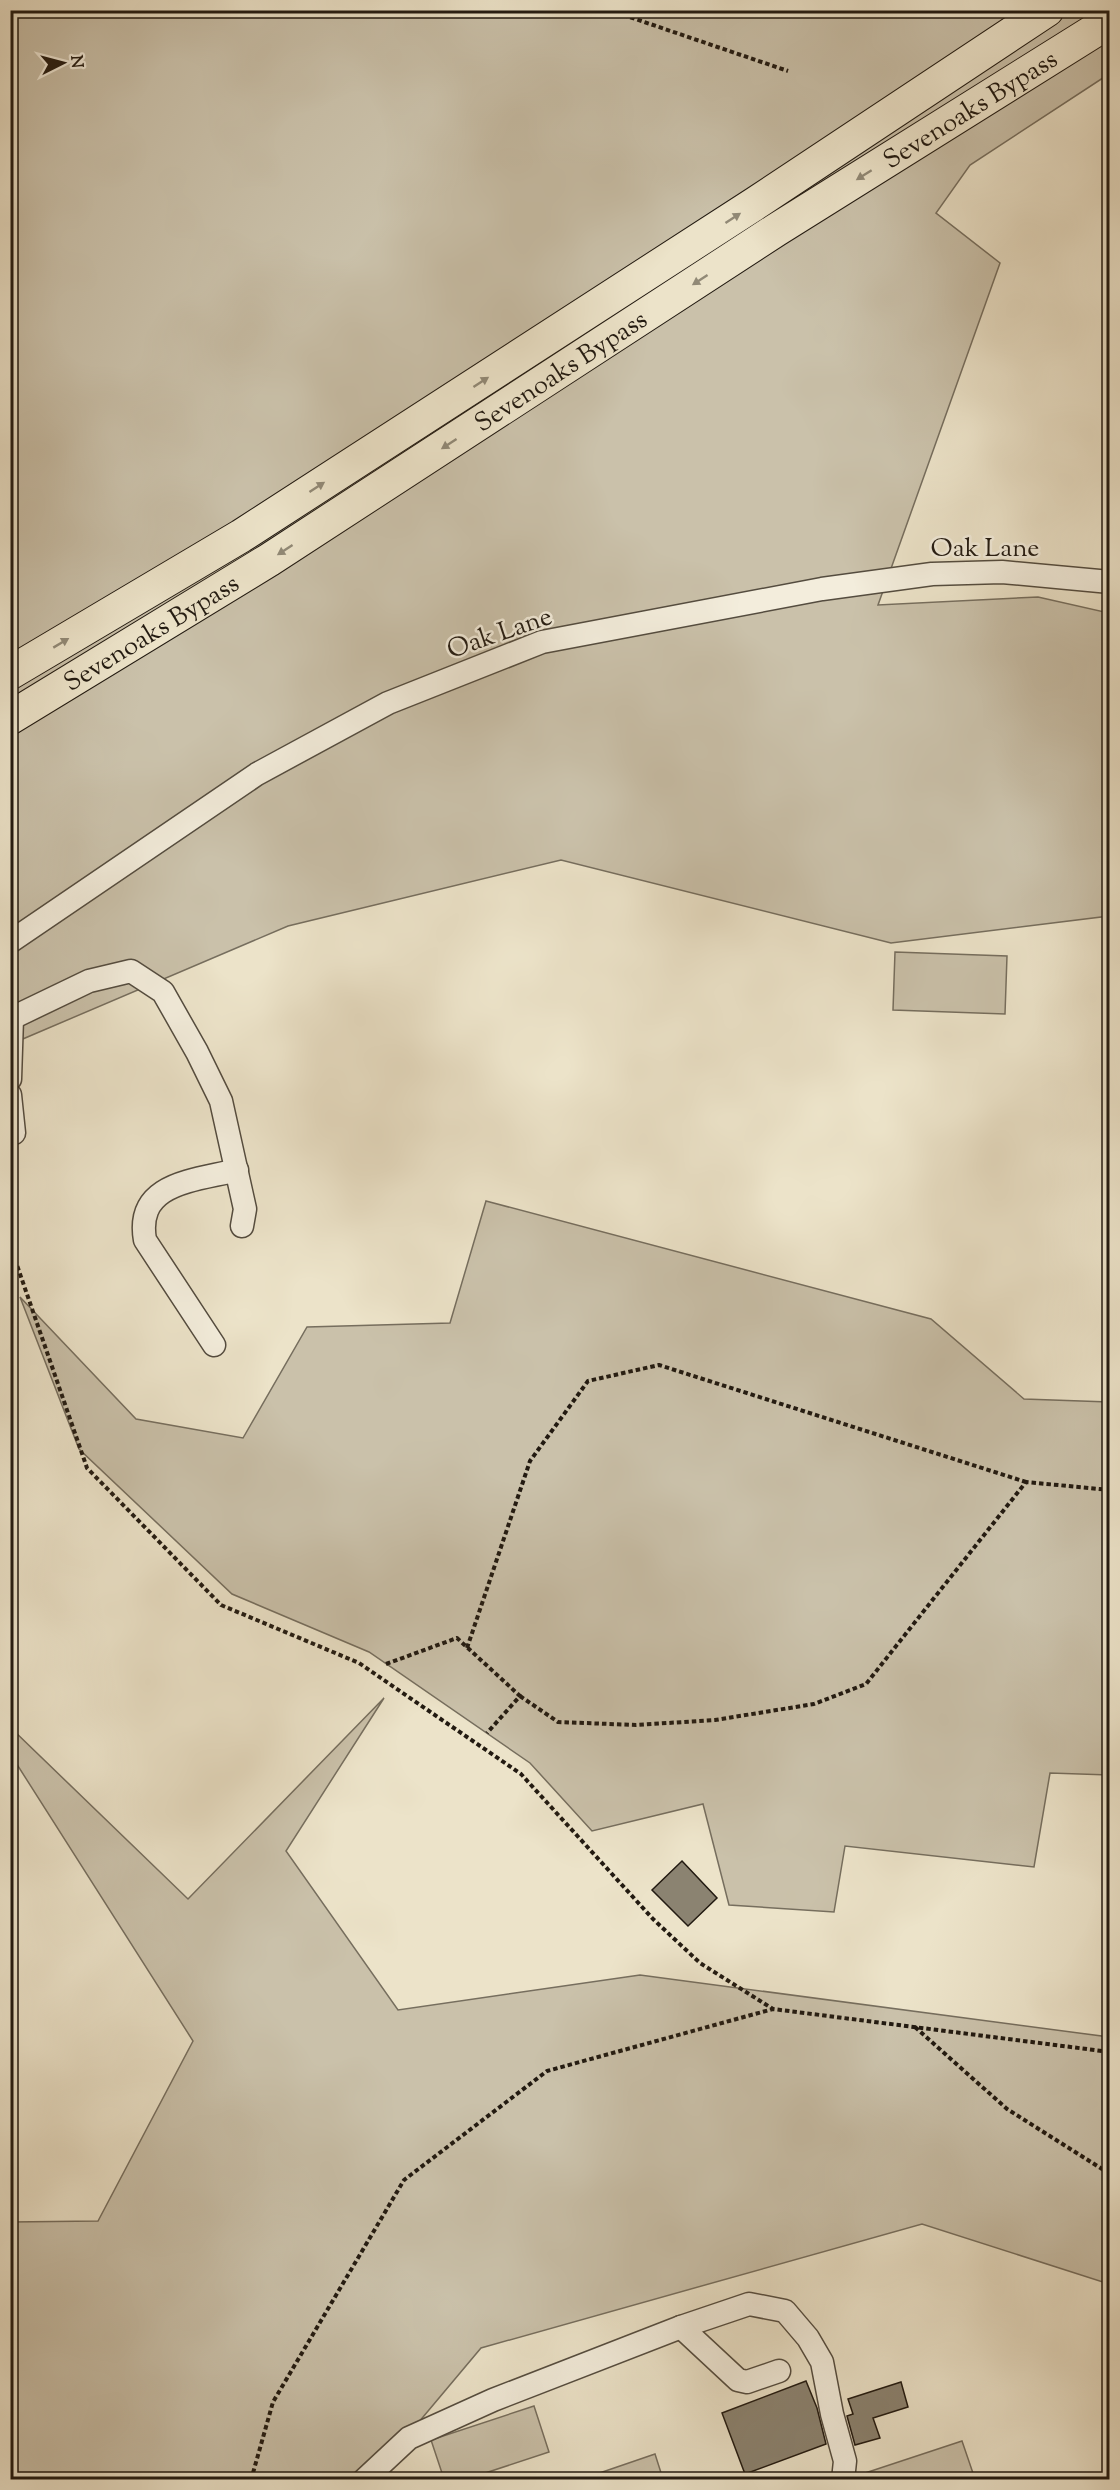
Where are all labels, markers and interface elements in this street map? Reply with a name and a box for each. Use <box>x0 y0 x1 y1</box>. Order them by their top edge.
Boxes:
north arrow <box>33 33 93 93</box>
street label: Sevenoaks Bypass <box>877 42 1066 179</box>
text: N <box>63 54 88 69</box>
one-way arrow <box>856 169 872 180</box>
one-way arrow <box>724 213 741 224</box>
one-way arrow <box>691 274 708 285</box>
street label: Sevenoaks Bypass <box>468 302 655 442</box>
one-way arrow <box>473 377 489 388</box>
one-way arrow <box>441 438 457 450</box>
one-way arrow <box>309 482 325 493</box>
street label: Oak Lane <box>931 531 1039 568</box>
one-way arrow <box>277 544 293 555</box>
street label: Sevenoaks Bypass <box>57 566 247 702</box>
street label: Oak Lane <box>442 599 557 670</box>
one-way arrow <box>53 638 69 649</box>

